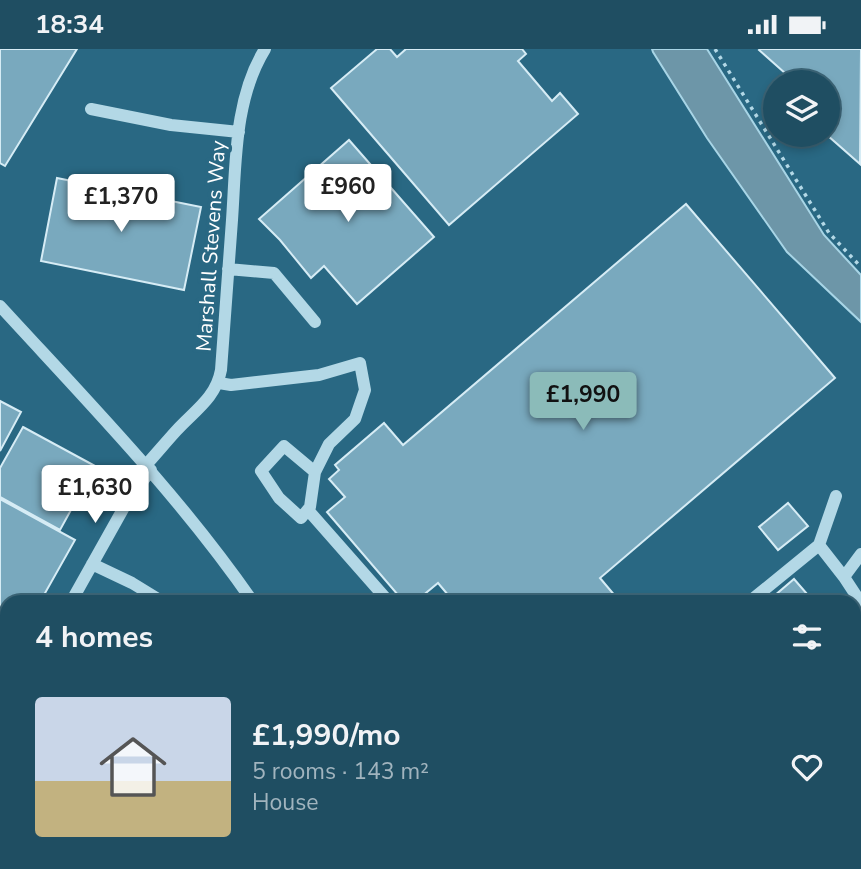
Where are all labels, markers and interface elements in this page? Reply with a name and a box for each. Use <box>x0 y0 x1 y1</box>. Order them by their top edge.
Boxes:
text: 18:34 <box>35 7 104 42</box>
map controls <box>763 70 840 147</box>
button: layers <box>763 70 840 147</box>
street label: Marshall Stevens Way <box>190 139 232 353</box>
pin: £960 <box>307 165 389 224</box>
text: £960 <box>320 171 376 202</box>
pin: £1,370 <box>64 174 178 234</box>
text: £1,370 <box>84 181 158 212</box>
pin: £1,990 <box>526 373 640 432</box>
text: £1,990 <box>546 379 620 410</box>
pin: £1,630 <box>38 465 152 525</box>
text: £1,630 <box>58 472 132 503</box>
text: 4 homes <box>35 617 153 658</box>
icon: filters <box>788 618 826 656</box>
text: £1,990/mo <box>252 715 401 756</box>
icon: home <box>91 725 175 809</box>
icon: heart <box>788 748 826 786</box>
text: 5 rooms · 143 m² <box>252 756 429 787</box>
text: House <box>252 787 319 818</box>

